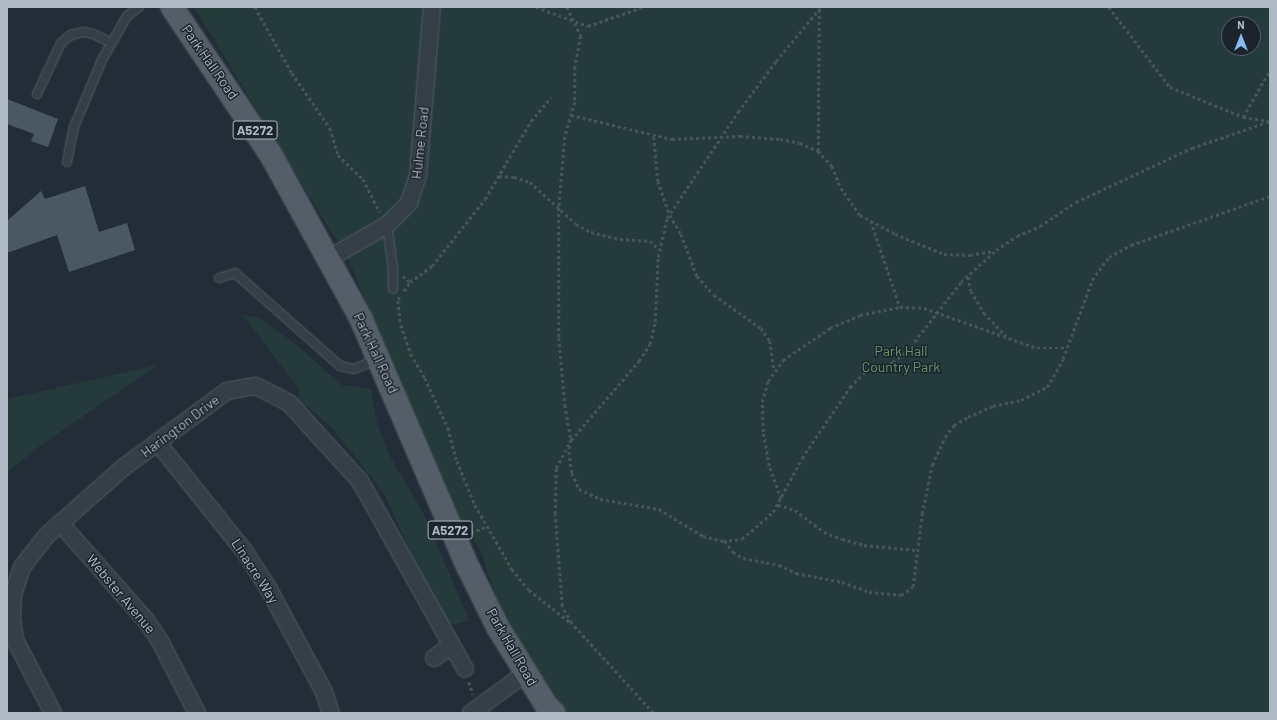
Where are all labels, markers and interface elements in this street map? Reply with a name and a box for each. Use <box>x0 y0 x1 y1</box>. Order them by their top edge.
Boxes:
north arrow <box>1221 16 1261 56</box>
text: N <box>1237 18 1245 31</box>
street label: Park Hall Road <box>178 22 242 102</box>
street label: Hulme Road <box>408 106 432 180</box>
road number: A5272 <box>232 119 278 141</box>
street label: Park Hall Road <box>350 310 402 396</box>
park label: Park Hall Country Park <box>862 343 940 376</box>
street label: Harington Drive <box>137 391 223 461</box>
road number: A5272 <box>427 519 473 541</box>
street label: Linacre Way <box>228 535 282 607</box>
street label: Webster Avenue <box>83 551 159 637</box>
street label: Park Hall Road <box>483 605 541 689</box>

